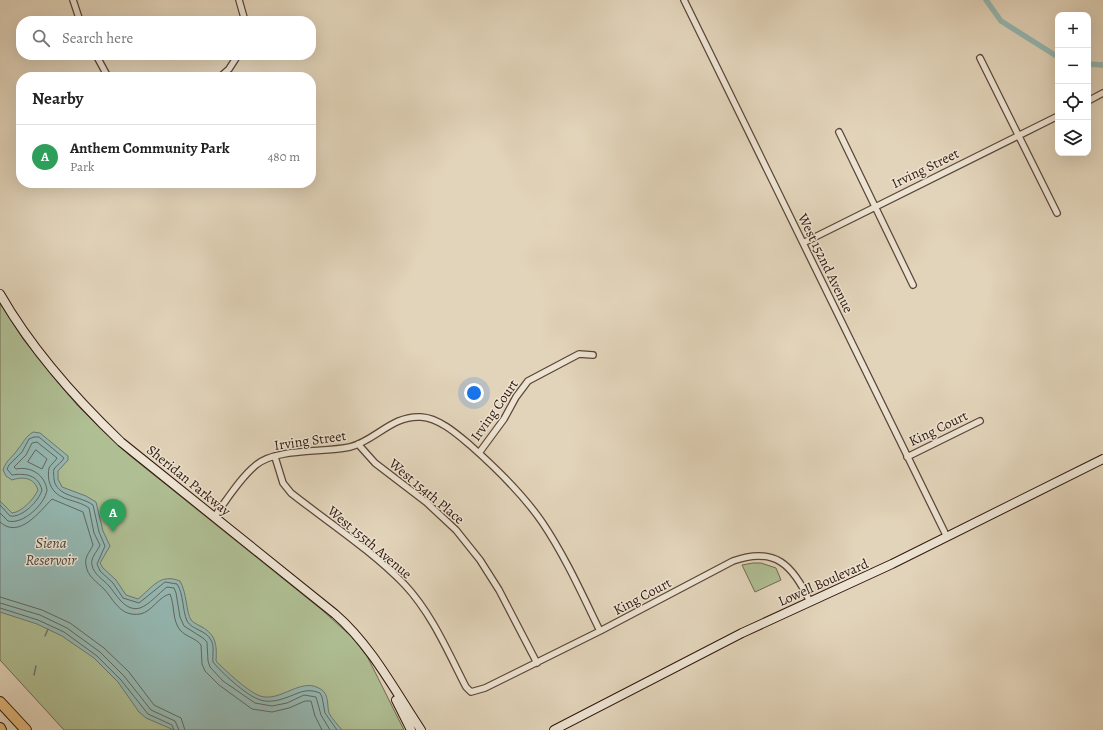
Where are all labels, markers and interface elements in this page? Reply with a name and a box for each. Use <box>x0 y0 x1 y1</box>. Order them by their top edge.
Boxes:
map controls <box>1055 12 1091 156</box>
button: + <box>1055 12 1091 48</box>
search box <box>16 16 316 60</box>
icon: search <box>30 27 52 49</box>
text: Search here <box>62 28 133 48</box>
button: − <box>1055 48 1091 84</box>
button: locate <box>1055 84 1091 120</box>
text: Nearby <box>32 87 83 110</box>
button: layers <box>1055 120 1091 156</box>
text: Anthem Community Park <box>70 138 230 158</box>
street label: Irving Street <box>888 144 962 193</box>
text: A <box>41 148 49 165</box>
text: 480 m <box>267 148 300 165</box>
text: Park <box>70 158 94 175</box>
street label: West 152nd Avenue <box>793 209 858 316</box>
street label: Irving Court <box>466 375 523 445</box>
your location <box>464 383 484 403</box>
street label: King Court <box>906 406 971 451</box>
street label: Irving Street <box>273 426 348 455</box>
street label: Sheridan Parkway <box>143 441 235 521</box>
street label: West 154th Place <box>384 454 468 529</box>
pin: A <box>100 499 126 532</box>
street label: West 155th Avenue <box>323 501 416 583</box>
water label: Siena Reservoir <box>26 533 77 570</box>
street label: Lowell Boulevard <box>775 554 872 611</box>
street label: King Court <box>610 573 675 620</box>

